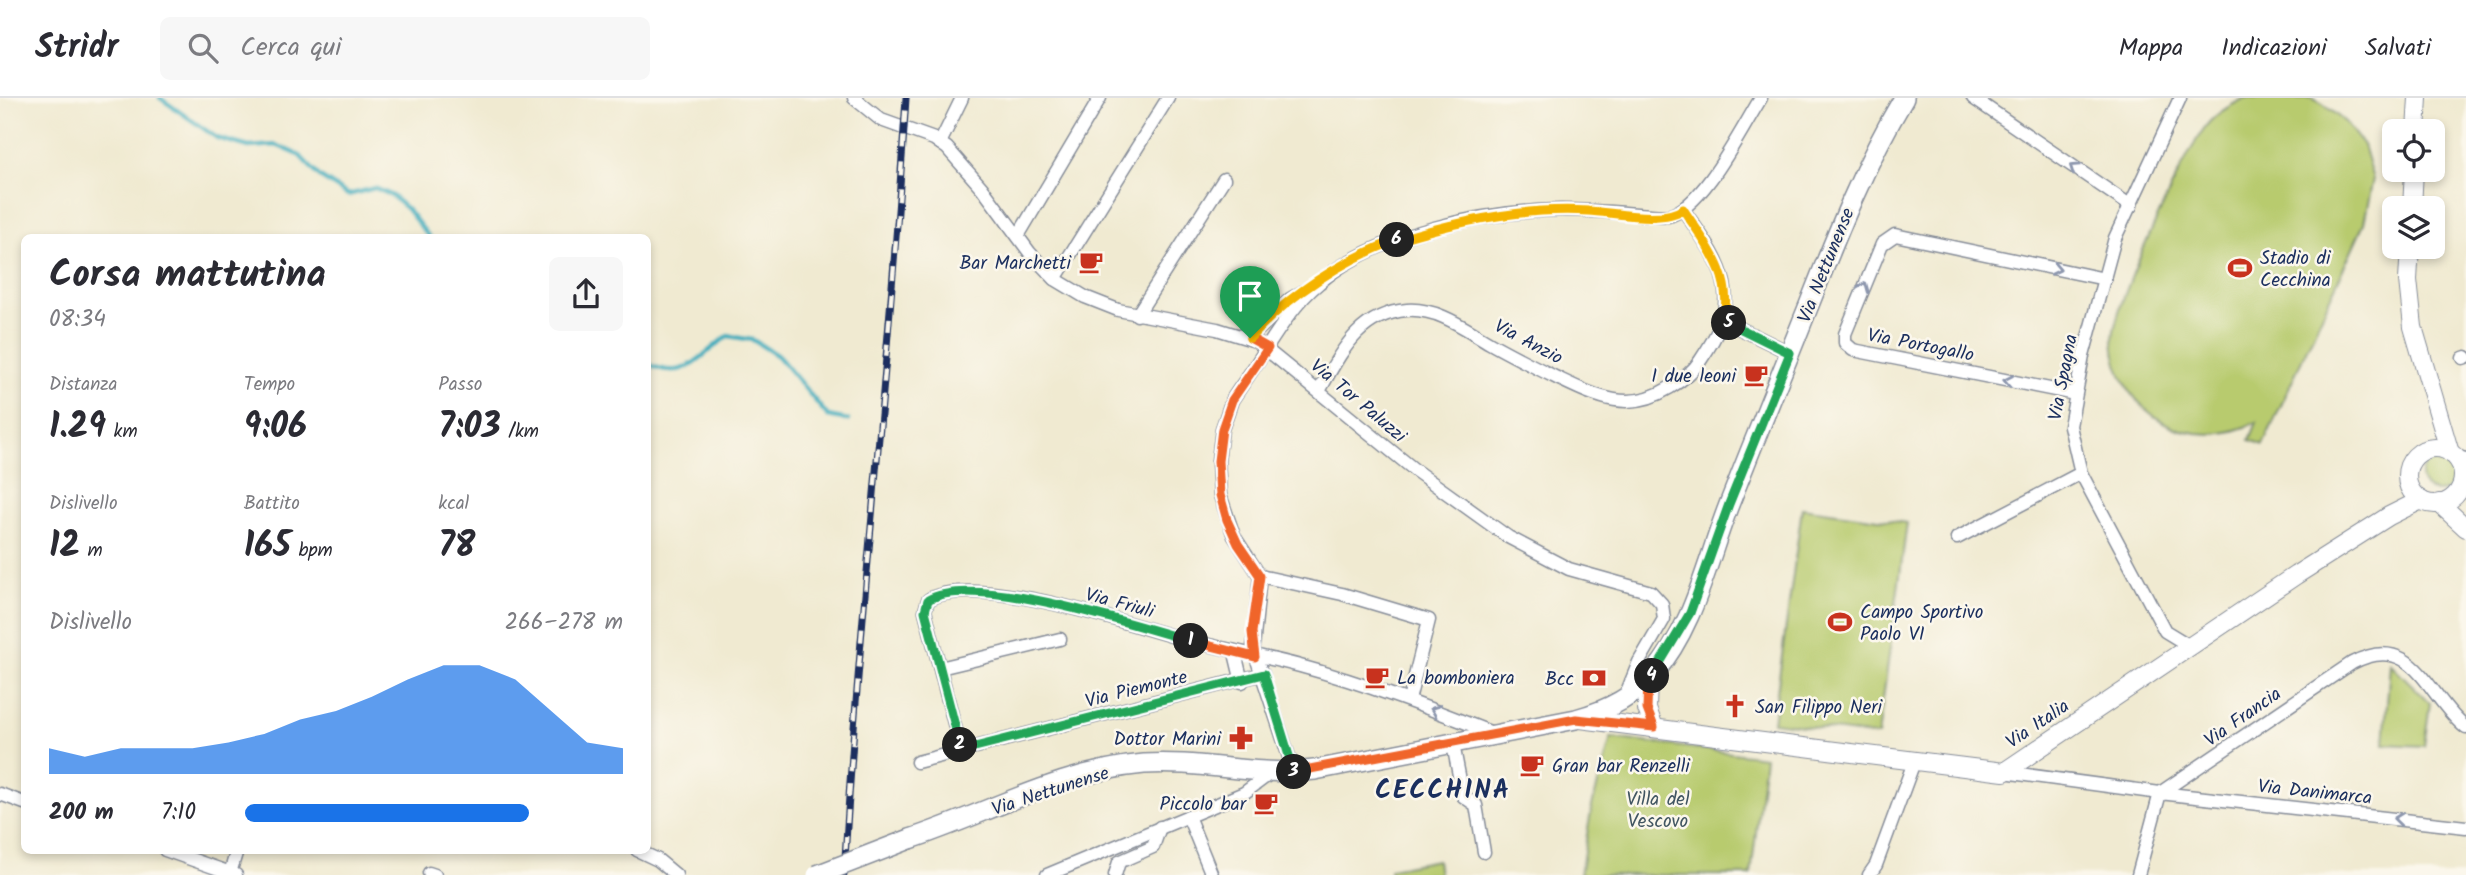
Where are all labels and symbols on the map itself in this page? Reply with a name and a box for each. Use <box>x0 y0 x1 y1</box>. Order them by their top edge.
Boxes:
one-way arrow <box>2069 163 2082 176</box>
street label: Via Nettunense <box>1790 203 1864 328</box>
pin: 6 <box>1380 222 1414 258</box>
place label: Stadio di Cecchina <box>2260 244 2332 296</box>
cafe icon: Bar Marchetti <box>1077 248 1105 276</box>
place label: Bar Marchetti <box>959 249 1072 279</box>
sports icon: Stadio di Cecchina <box>2226 254 2254 282</box>
one-way arrow <box>2050 260 2062 275</box>
pin <box>1220 266 1280 338</box>
one-way arrow <box>1856 282 1870 295</box>
pin: 5 <box>1712 306 1746 341</box>
street label: Via Anzio <box>1488 312 1568 373</box>
street label: Via Portogallo <box>1865 321 1977 371</box>
street label: Via Spagna <box>2041 332 2087 423</box>
street label: Via Tor Paluzzi <box>1303 352 1414 452</box>
cafe icon: I due leoni <box>1742 361 1770 389</box>
place label: I due leoni <box>1651 362 1737 392</box>
one-way arrow <box>2002 374 2014 389</box>
street label: Via Friuli <box>1082 580 1159 628</box>
place label: Campo Sportivo Paolo VI <box>1860 598 1983 650</box>
sports icon: Campo Sportivo Paolo VI <box>1826 608 1854 636</box>
pin: 1 <box>1174 624 1208 658</box>
pin: 4 <box>1634 658 1670 694</box>
street label: Via Piemonte <box>1082 663 1191 717</box>
cafe icon: La bomboniera <box>1363 663 1391 691</box>
place label: La bomboniera <box>1397 664 1515 694</box>
bank icon: Bcc <box>1580 664 1608 692</box>
place label: Bcc <box>1545 665 1574 695</box>
street label: Via Francia <box>2198 680 2288 755</box>
church icon: San Filippo Neri <box>1721 692 1749 720</box>
street label: Via Italia <box>2000 692 2076 757</box>
place label: San Filippo Neri <box>1755 693 1883 723</box>
one-way arrow <box>1430 705 1442 719</box>
pharmacy icon: Dottor Marini <box>1227 724 1255 752</box>
place label: Dottor Marini <box>1114 725 1222 755</box>
pin: 2 <box>942 728 978 762</box>
cafe icon: Gran bar Renzelli <box>1518 751 1546 779</box>
place label: Gran bar Renzelli <box>1552 752 1691 782</box>
pin: 3 <box>1276 754 1312 790</box>
street label: Via Nettunense <box>988 759 1114 825</box>
district label: CECCHINA <box>1375 770 1511 812</box>
street label: Via Danimarca <box>2256 772 2373 814</box>
park label: Villa del Vescovo <box>1626 785 1690 837</box>
cafe icon: Piccolo bar <box>1252 789 1280 817</box>
place label: Piccolo bar <box>1160 790 1248 820</box>
one-way arrow <box>2392 812 2404 827</box>

